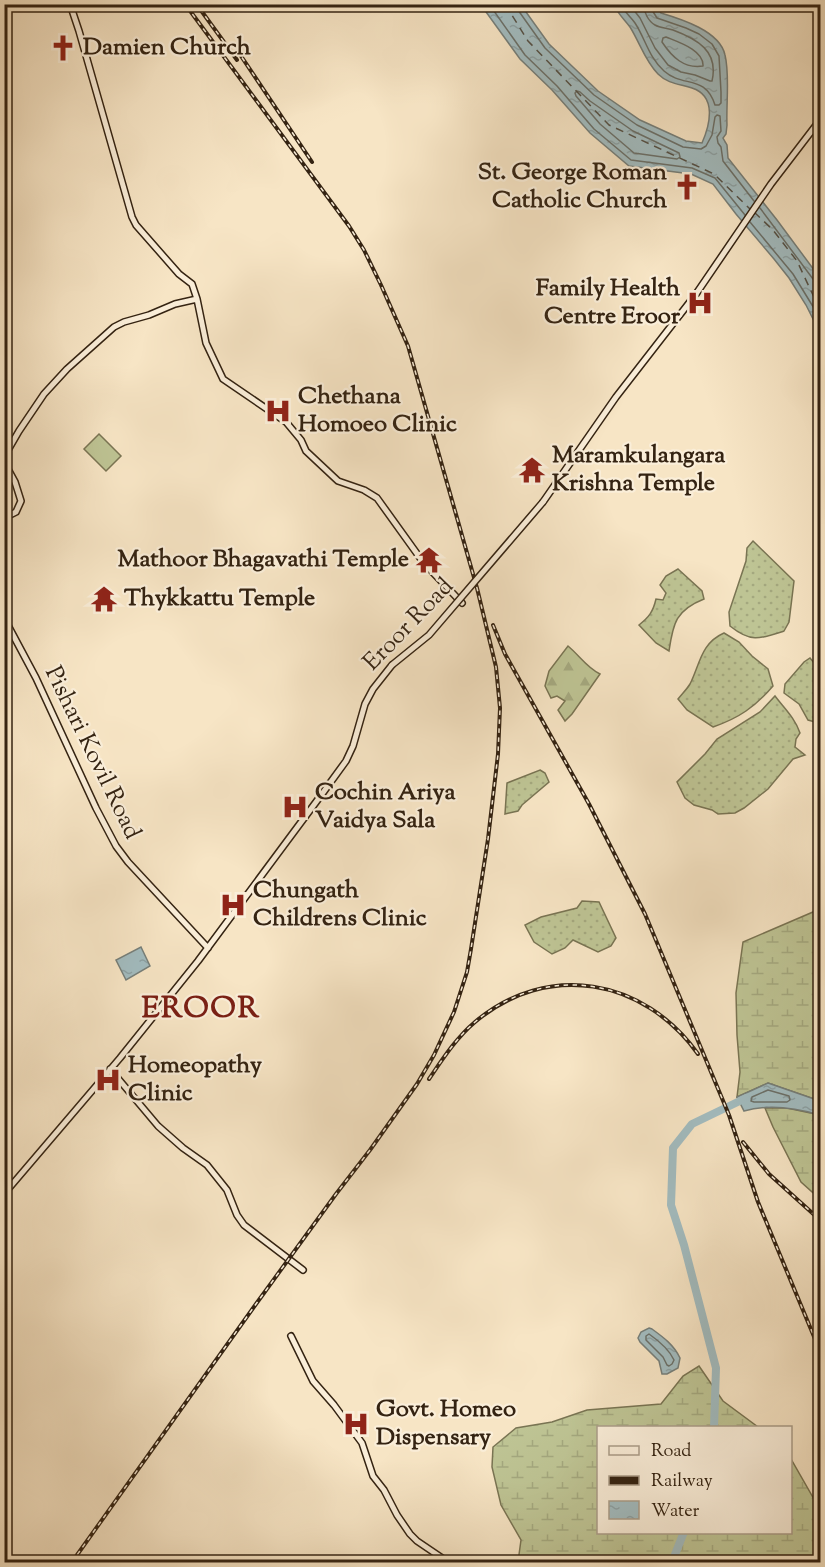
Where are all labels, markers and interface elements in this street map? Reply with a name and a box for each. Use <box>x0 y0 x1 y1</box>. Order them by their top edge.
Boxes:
place label: Damien Church <box>83 31 252 65</box>
church icon: Damien Church <box>48 33 78 63</box>
place label: St. George Roman Catholic Church <box>478 156 668 218</box>
church icon: St. George Roman Catholic Church <box>672 172 702 202</box>
place label: Family Health Centre Eroor <box>536 272 681 334</box>
hospital icon: Family Health Centre Eroor <box>685 288 715 318</box>
place label: Chethana Homoeo Clinic <box>298 380 457 442</box>
hospital icon: Chethana Homoeo Clinic <box>263 396 293 426</box>
place label: Maramkulangara Krishna Temple <box>552 439 726 501</box>
temple icon: Maramkulangara Krishna Temple <box>517 455 547 485</box>
place label: Mathoor Bhagavathi Temple <box>117 543 409 577</box>
temple icon: Mathoor Bhagavathi Temple <box>414 545 444 575</box>
street label: Eroor Road <box>356 571 462 679</box>
place label: Thykkattu Temple <box>124 582 315 616</box>
temple icon: Thykkattu Temple <box>89 584 119 614</box>
street label: Pishari Kovil Road <box>35 661 149 846</box>
place label: Cochin Ariya Vaidya Sala <box>315 776 456 838</box>
hospital icon: Cochin Ariya Vaidya Sala <box>280 792 310 822</box>
place label: Chungath Childrens Clinic <box>253 874 427 936</box>
hospital icon: Chungath Childrens Clinic <box>218 890 248 920</box>
district label: EROOR <box>141 988 261 1031</box>
place label: Homeopathy Clinic <box>128 1049 262 1111</box>
hospital icon: Homeopathy Clinic <box>93 1065 123 1095</box>
place label: Govt. Homeo Dispensary <box>376 1393 516 1455</box>
hospital icon: Govt. Homeo Dispensary <box>341 1409 371 1439</box>
legend <box>597 1426 792 1534</box>
text: Road <box>651 1439 691 1465</box>
text: Railway <box>651 1469 713 1495</box>
text: Water <box>651 1499 700 1525</box>

